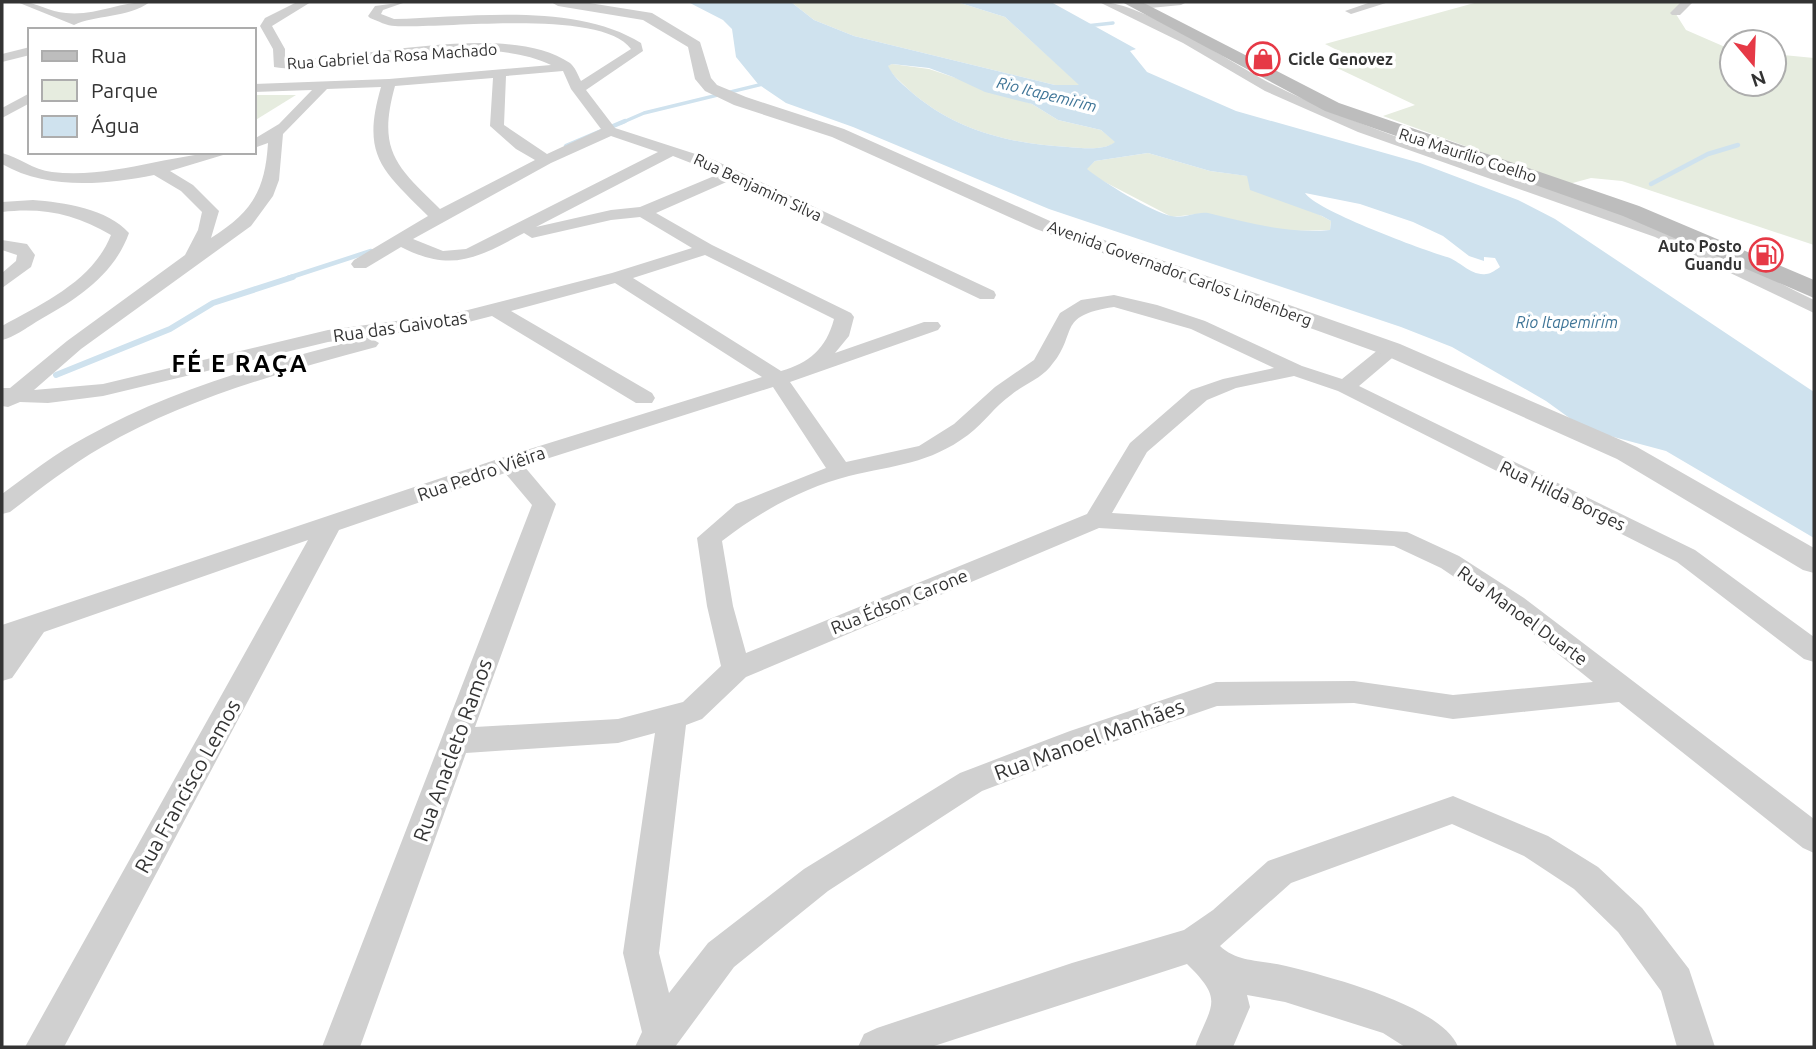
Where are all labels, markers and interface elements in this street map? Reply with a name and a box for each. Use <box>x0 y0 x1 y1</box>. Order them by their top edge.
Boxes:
legend <box>28 28 256 154</box>
north arrow <box>1718 28 1788 98</box>
street label: Rua Gabriel da Rosa Machado <box>286 40 498 72</box>
shop icon: Cicle Genovez <box>1244 40 1282 78</box>
text: Rua <box>91 43 127 67</box>
place label: Cicle Genovez <box>1288 50 1393 68</box>
text: N <box>1748 66 1769 92</box>
water label: Rio Itapemirim <box>995 73 1099 115</box>
text: Parque <box>91 78 158 102</box>
text: Água <box>91 113 140 137</box>
street label: Rua Maurílio Coelho <box>1397 124 1539 186</box>
street label: Rua Benjamim Silva <box>691 149 825 225</box>
street label: Avenida Governador Carlos Lindenberg <box>1046 217 1314 329</box>
fuel station icon: Auto Posto Guandu <box>1747 236 1785 274</box>
place label: Auto Posto Guandu <box>1658 237 1742 273</box>
street label: Rua das Gaivotas <box>332 307 469 345</box>
water label: Rio Itapemirim <box>1516 313 1618 331</box>
district label: FÉ E RAÇA <box>171 348 309 377</box>
street label: Rua Pedro Viêira <box>414 442 548 504</box>
street label: Rua Hilda Borges <box>1497 456 1629 534</box>
street label: Rua Manoel Duarte <box>1454 561 1592 669</box>
street label: Rua Édson Carone <box>827 563 970 638</box>
street label: Rua Anacleto Ramos <box>408 655 496 845</box>
street label: Rua Manoel Manhães <box>991 693 1187 785</box>
street label: Rua Francisco Lemos <box>129 695 245 877</box>

